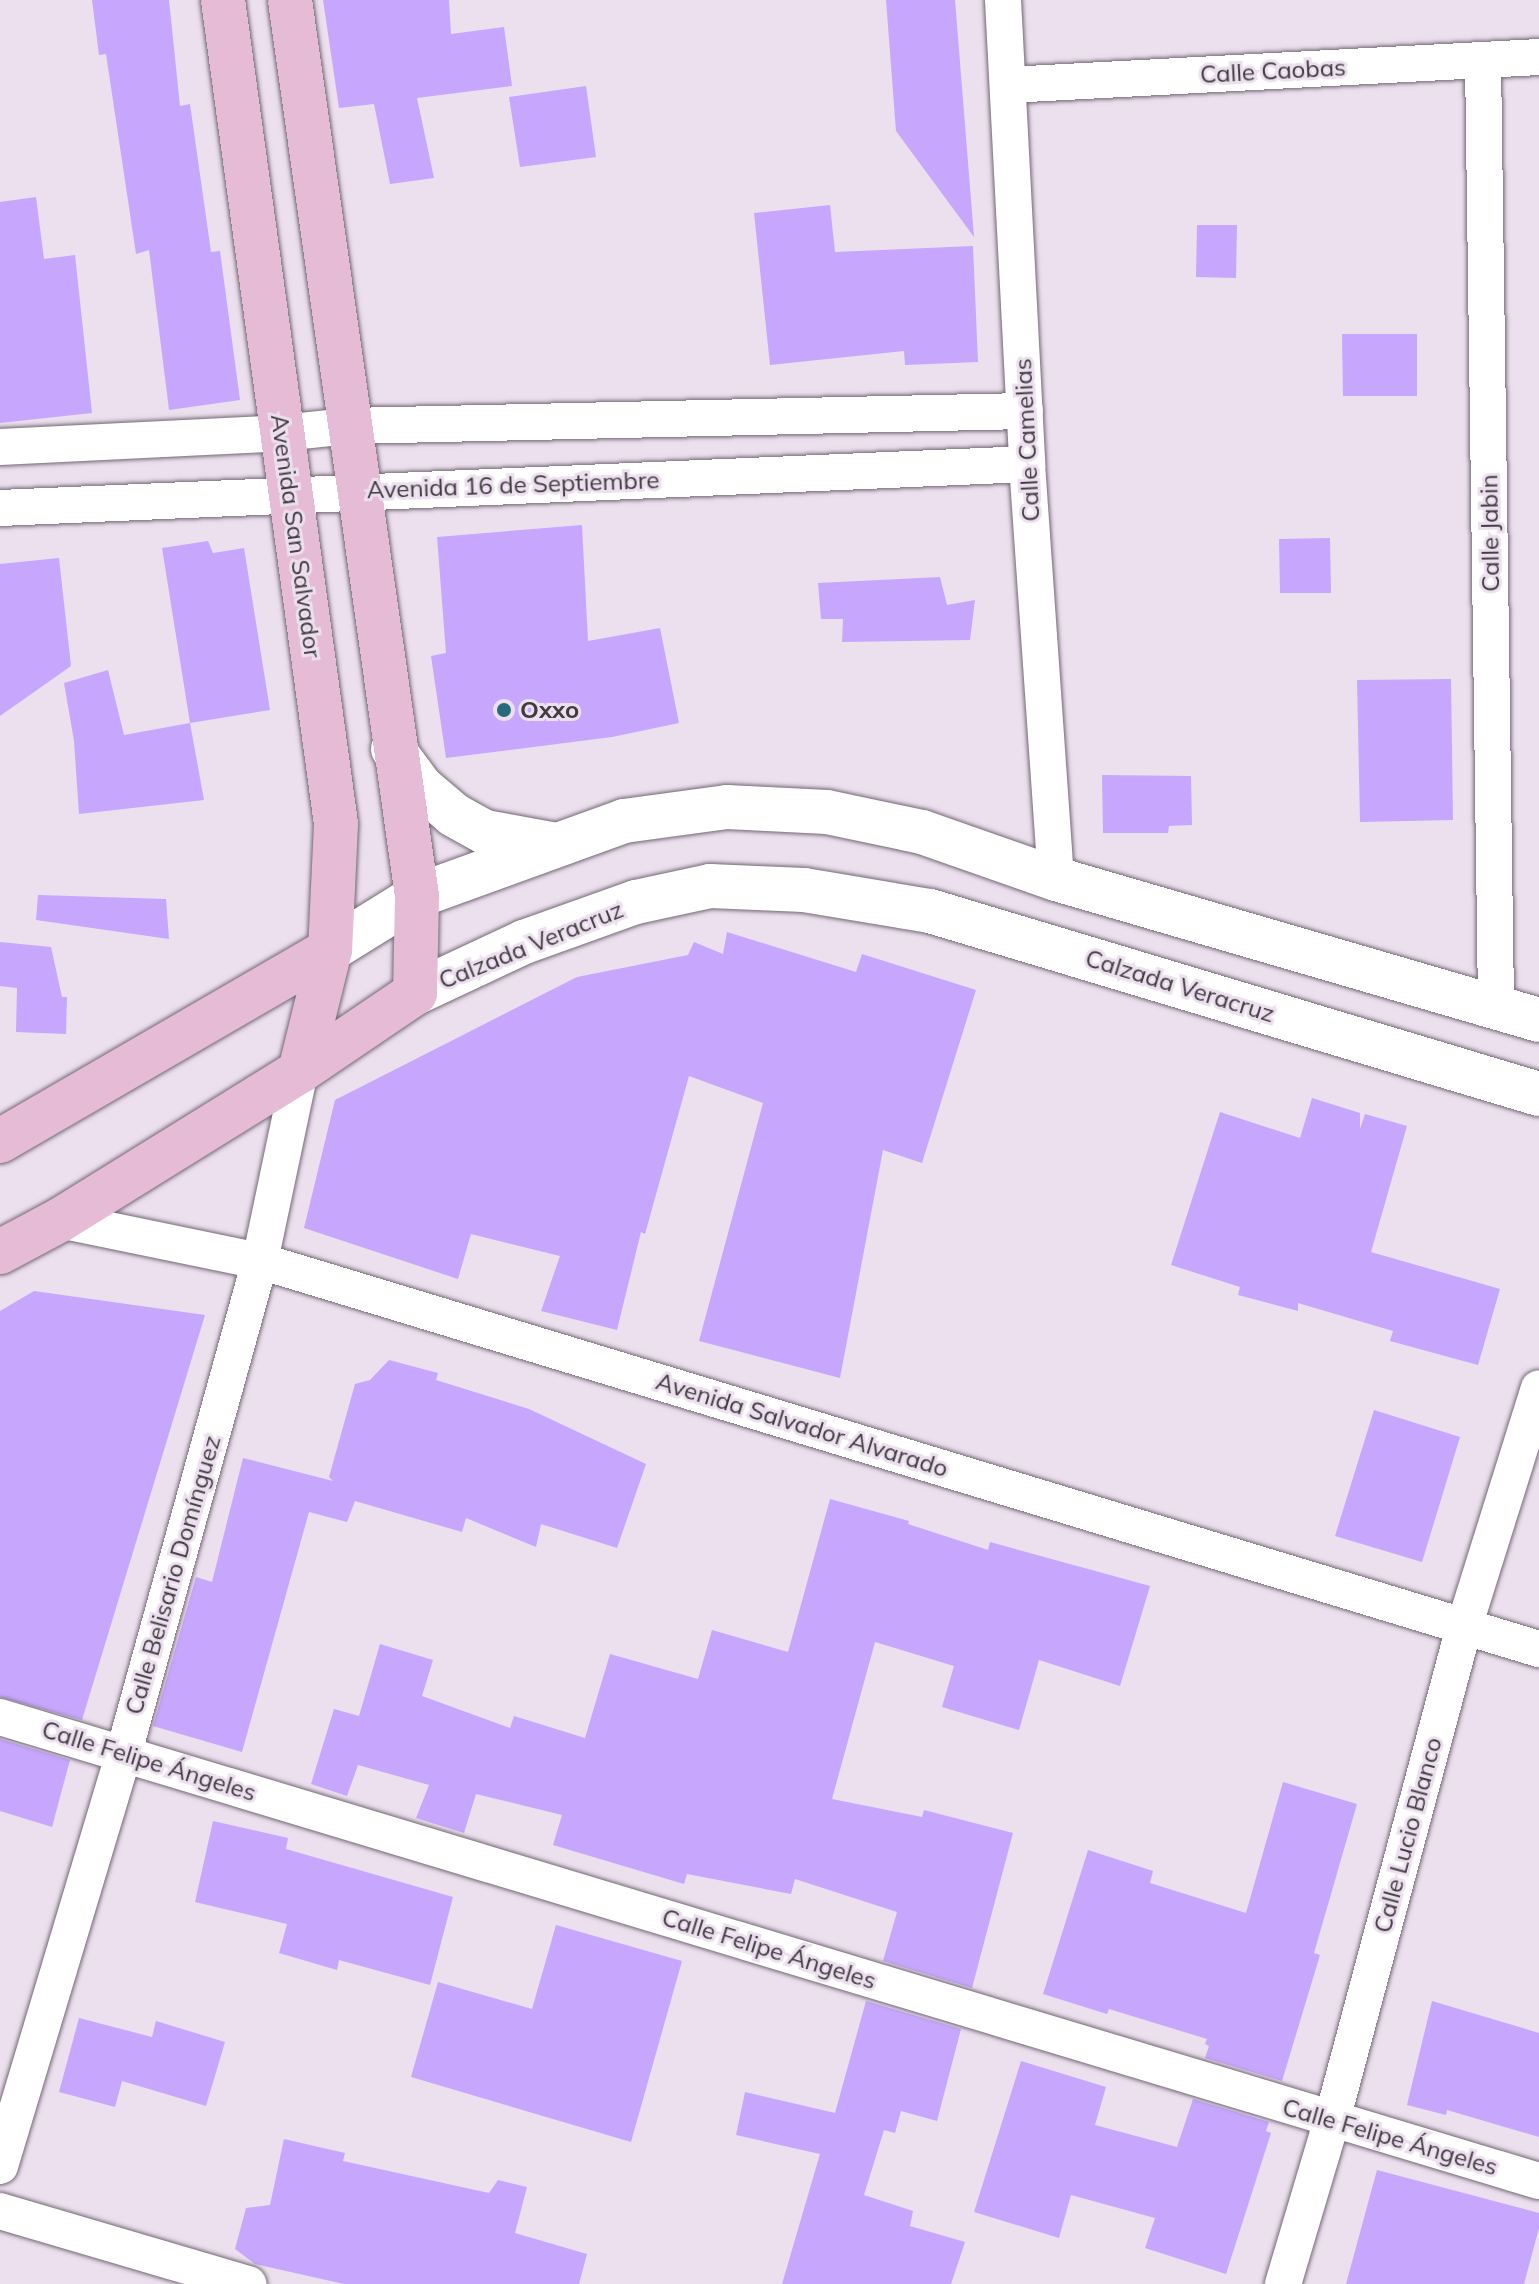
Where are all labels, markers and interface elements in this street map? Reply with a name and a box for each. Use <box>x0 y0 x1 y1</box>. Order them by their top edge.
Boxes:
street label: Calle Caobas <box>1199 53 1347 89</box>
street label: Calle Camelias <box>1008 358 1046 522</box>
street label: Avenida San Salvador <box>265 412 327 660</box>
street label: Avenida 16 de Septiembre <box>366 465 660 505</box>
street label: Calle Jabin <box>1475 474 1505 592</box>
place label: Oxxo <box>520 696 579 724</box>
marker: Oxxo <box>495 701 513 719</box>
street label: Calzada Veracruz <box>435 895 627 995</box>
street label: Calzada Veracruz <box>1082 944 1278 1028</box>
street label: Avenida Salvador Alvarado <box>652 1367 952 1483</box>
street label: Calle Belisario Domínguez <box>119 1432 227 1718</box>
street label: Calle Felipe Ángeles <box>38 1715 260 1807</box>
street label: Calle Lucio Blanco <box>1368 1734 1448 1936</box>
street label: Calle Felipe Ángeles <box>658 1903 880 1995</box>
street label: Calle Felipe Ángeles <box>1279 2093 1501 2181</box>

